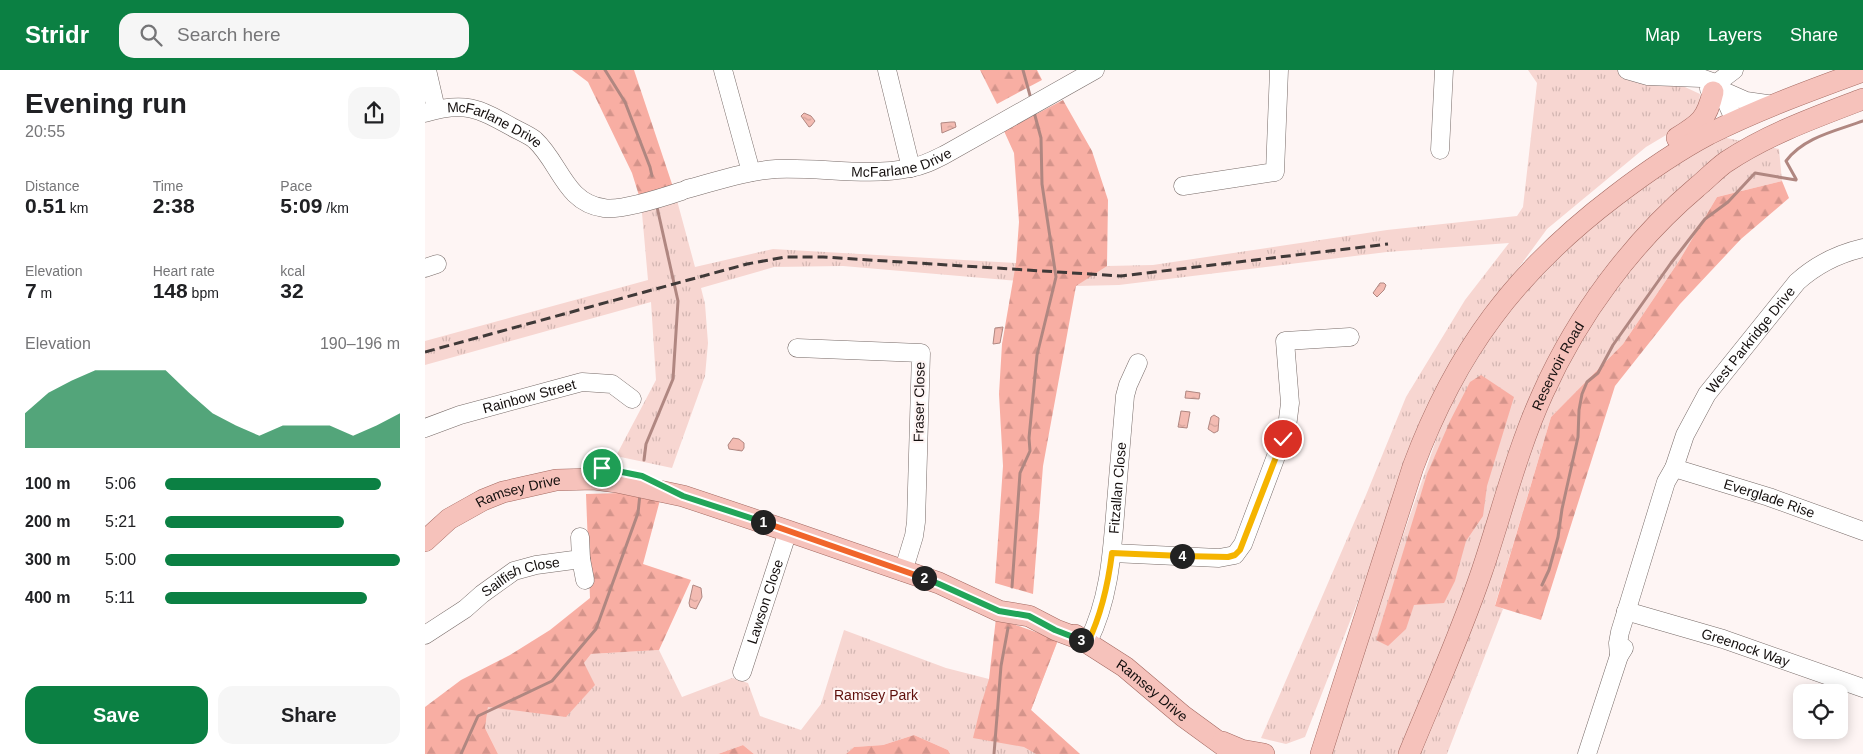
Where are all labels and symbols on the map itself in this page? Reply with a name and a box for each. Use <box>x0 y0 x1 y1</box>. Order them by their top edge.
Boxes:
street label: McFarlane Drive <box>447 99 546 151</box>
street label: McFarlane Drive <box>851 145 954 180</box>
street label: West Parkridge Drive <box>1703 283 1798 396</box>
street label: Reservoir Road <box>1528 319 1587 413</box>
street label: Fraser Close <box>910 362 928 442</box>
street label: Rainbow Street <box>481 376 578 417</box>
pin <box>1262 418 1304 460</box>
street label: Fitzallan Close <box>1106 441 1129 534</box>
pin <box>581 447 623 489</box>
street label: Ramsey Drive <box>473 472 561 511</box>
street label: Everglade Rise <box>1722 476 1817 521</box>
pin: 1 <box>751 510 775 534</box>
pin: 4 <box>1169 544 1195 568</box>
street label: Sailfish Close <box>478 554 561 600</box>
street label: Lawson Close <box>744 557 786 646</box>
pin: 2 <box>911 566 937 590</box>
street label: Greenock Way <box>1700 625 1792 670</box>
pin: 3 <box>1069 628 1093 652</box>
street label: Ramsey Drive <box>1114 656 1191 725</box>
park label: Ramsey Park <box>834 687 919 703</box>

